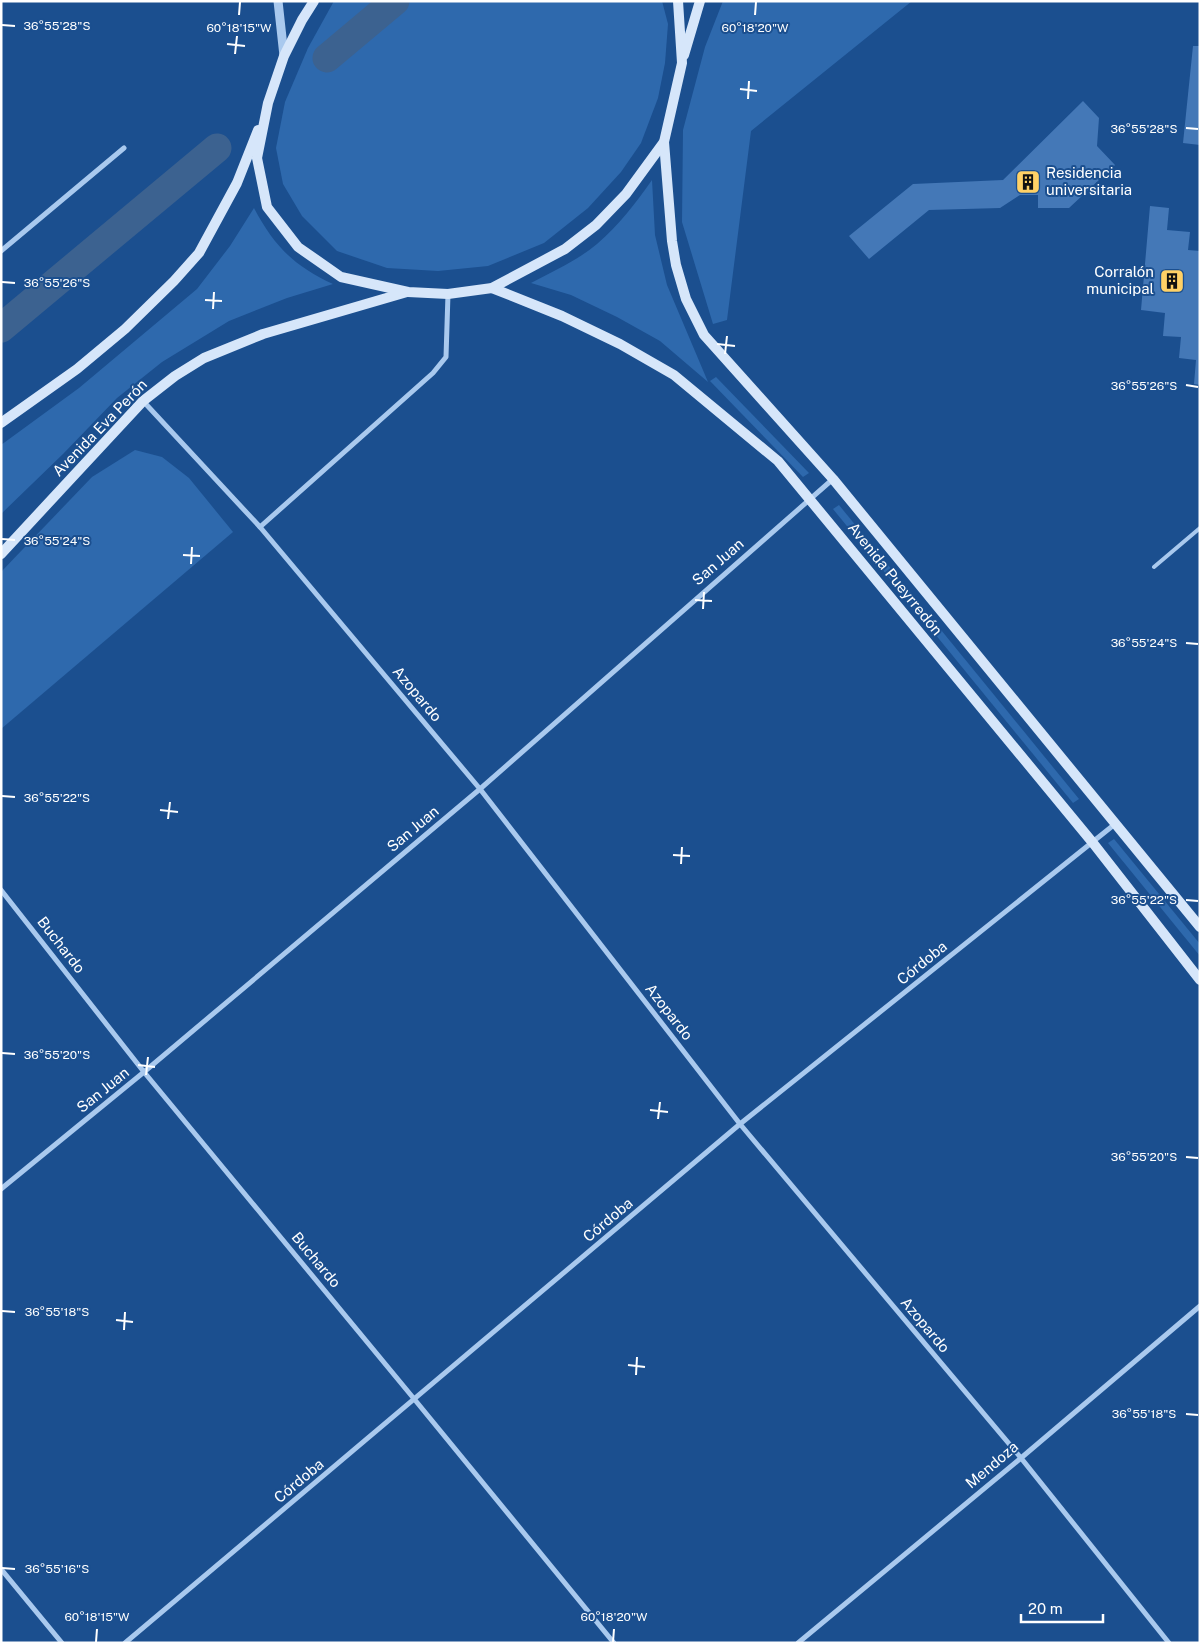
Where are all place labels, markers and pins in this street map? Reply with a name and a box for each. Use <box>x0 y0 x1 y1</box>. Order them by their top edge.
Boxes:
place label: Residencia universitaria <box>1046 164 1132 198</box>
building icon: Residencia universitaria <box>1015 169 1041 195</box>
place label: Corralón municipal <box>1086 263 1154 297</box>
building icon: Corralón municipal <box>1159 268 1185 294</box>

